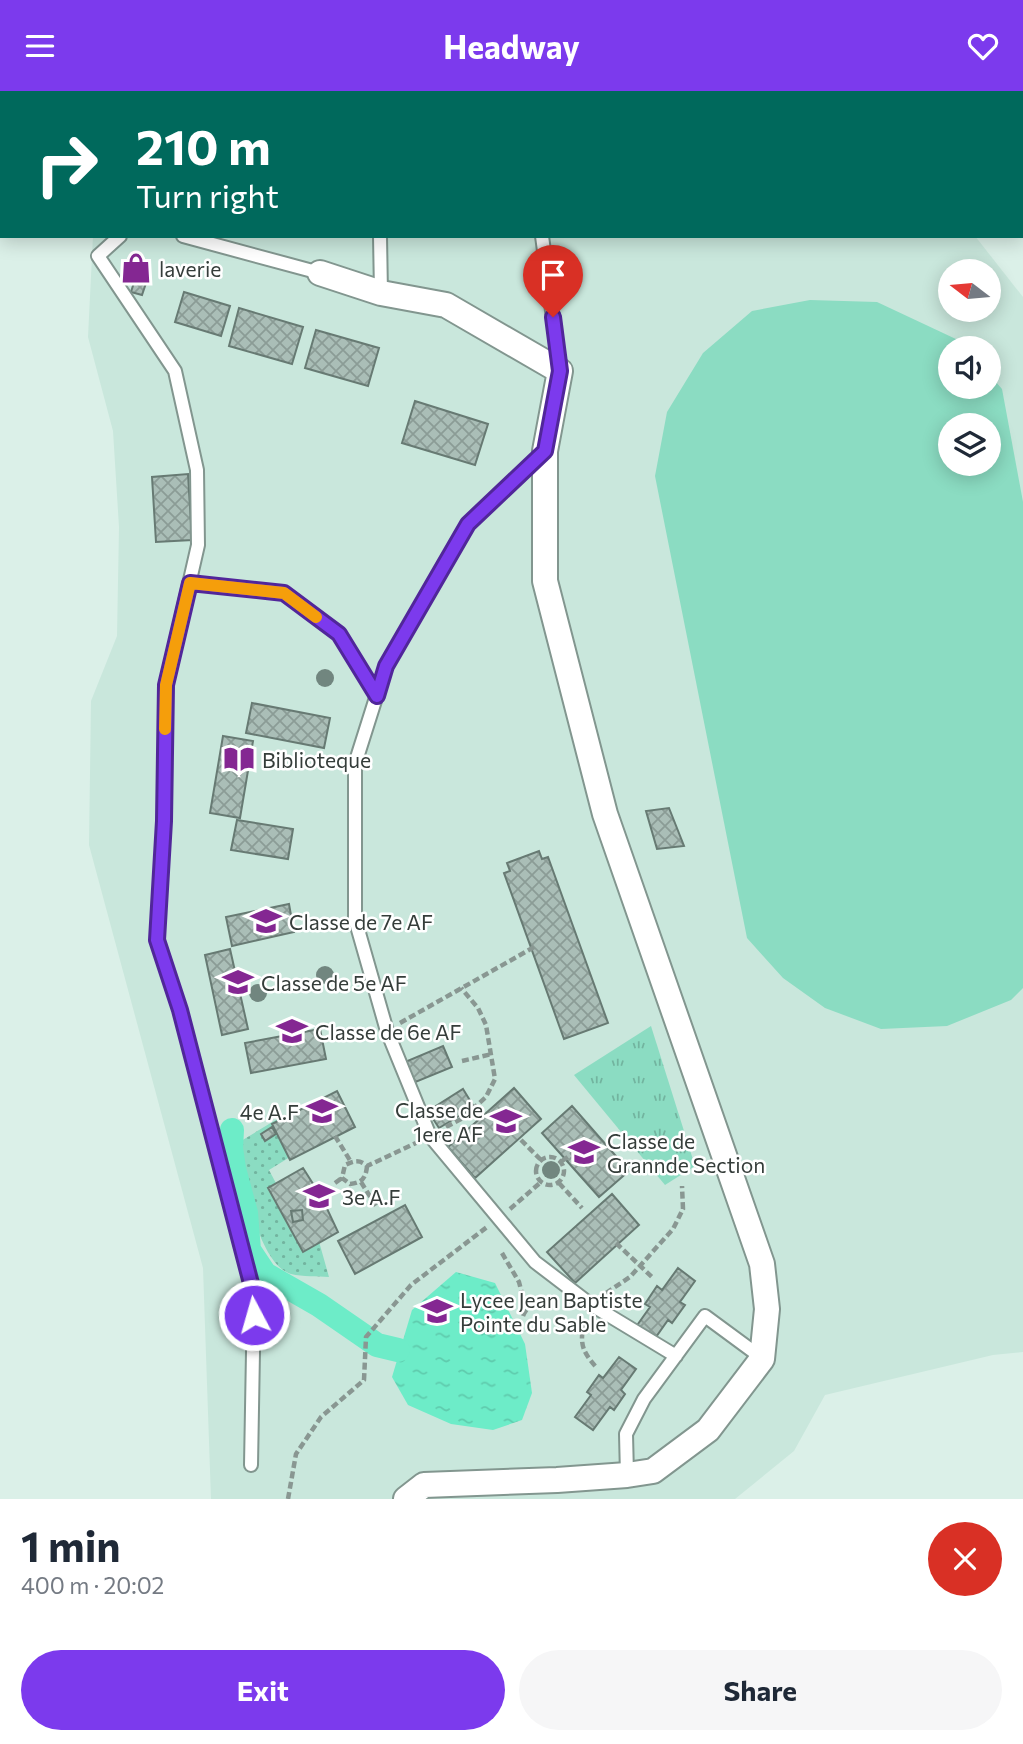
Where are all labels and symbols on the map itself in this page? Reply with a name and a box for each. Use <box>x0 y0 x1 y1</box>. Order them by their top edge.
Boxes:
pin <box>523 245 583 317</box>
shop icon: laverie <box>119 251 153 285</box>
place label: laverie <box>159 256 221 281</box>
north arrow <box>938 259 1001 322</box>
library icon: Biblioteque <box>222 742 256 776</box>
place label: Biblioteque <box>262 747 371 772</box>
school or university icon: Classe de 7e AF <box>249 904 283 938</box>
place label: Classe de 7e AF <box>289 909 433 934</box>
school or university icon: Classe de 5e AF <box>221 965 255 999</box>
place label: Classe de 5e AF <box>261 970 407 995</box>
school or university icon: Classe de 6e AF <box>275 1014 309 1048</box>
place label: Classe de 6e AF <box>315 1019 462 1044</box>
school or university icon: 4e A.F <box>305 1094 339 1128</box>
place label: Classe de 1ere AF <box>395 1097 483 1146</box>
place label: 4e A.F <box>240 1099 299 1124</box>
school or university icon: Classe de 1ere AF <box>489 1104 523 1138</box>
place label: Classe de Grannde Section <box>607 1128 765 1177</box>
school or university icon: Classe de Grannde Section <box>567 1135 601 1169</box>
school or university icon: 3e A.F <box>302 1179 336 1213</box>
place label: 3e A.F <box>342 1184 401 1209</box>
position arrow <box>217 1278 291 1352</box>
place label: Lycee Jean Baptiste Pointe du Sable <box>460 1287 643 1336</box>
school or university icon: Lycee Jean Baptiste Pointe du Sable <box>420 1294 454 1328</box>

